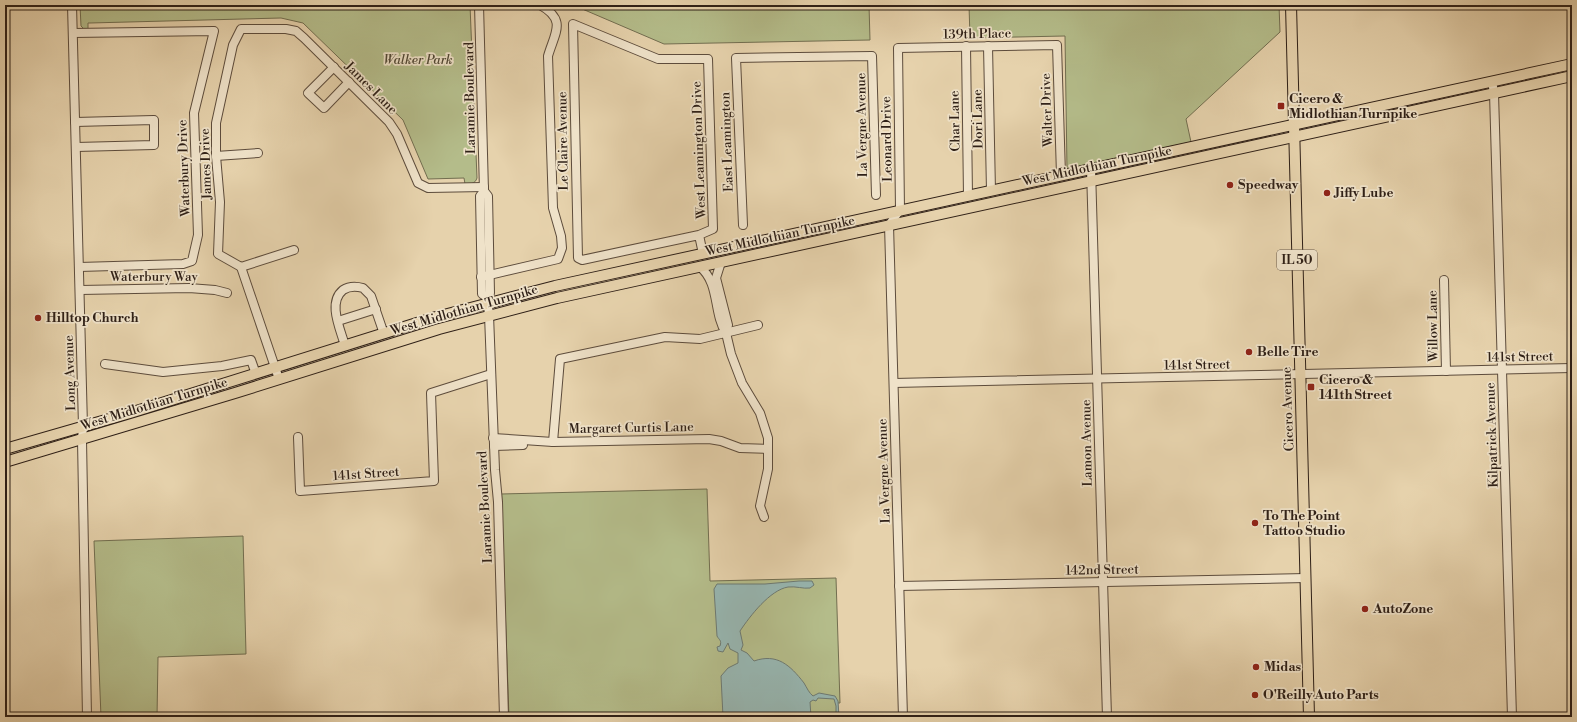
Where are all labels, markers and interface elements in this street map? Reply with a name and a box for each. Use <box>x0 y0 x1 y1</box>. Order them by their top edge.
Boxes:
street label: 139th Place <box>943 25 1012 43</box>
street label: Laramie Boulevard <box>461 41 479 154</box>
park label: Walker Park <box>383 52 453 68</box>
street label: James Lane <box>341 58 401 118</box>
street label: La Vergne Avenue <box>853 72 871 177</box>
street label: Walter Drive <box>1038 72 1056 148</box>
street label: West Leamington Drive <box>689 80 709 220</box>
street label: Dori Lane <box>969 89 987 149</box>
street label: Char Lane <box>946 90 964 152</box>
street label: Le Claire Avenue <box>554 91 572 191</box>
street label: East Leamington <box>717 91 737 192</box>
place label: Cicero & Midlothian Turnpike <box>1289 91 1417 122</box>
street label: Leonard Drive <box>878 96 896 182</box>
marker: Cicero & Midlothian Turnpike <box>1276 101 1286 111</box>
street label: Waterbury Drive <box>174 119 194 218</box>
street label: James Drive <box>197 128 215 201</box>
street label: West Midlothian Turnpike <box>1020 142 1174 190</box>
place label: Speedway <box>1238 177 1299 193</box>
marker: Speedway <box>1225 180 1235 190</box>
place label: Jiffy Lube <box>1333 185 1393 201</box>
marker: Jiffy Lube <box>1322 188 1332 198</box>
street label: West Midlothian Turnpike <box>703 212 857 260</box>
road number: IL 50 <box>1277 250 1317 270</box>
street label: Waterbury Way <box>109 269 199 285</box>
street label: West Midlothian Turnpike <box>387 281 540 339</box>
street label: Willow Lane <box>1424 290 1442 363</box>
place label: Hilltop Church <box>46 310 139 326</box>
marker: Hilltop Church <box>33 313 43 323</box>
street label: Long Avenue <box>61 334 79 411</box>
place label: Belle Tire <box>1257 344 1318 360</box>
marker: Belle Tire <box>1244 347 1254 357</box>
street label: 141st Street <box>1486 348 1554 366</box>
street label: 141st Street <box>1163 356 1231 374</box>
street label: Cicero Avenue <box>1279 366 1297 452</box>
place label: Cicero & 141th Street <box>1319 372 1392 403</box>
street label: West Midlothian Turnpike <box>78 374 230 434</box>
marker: Cicero & 141th Street <box>1306 382 1316 392</box>
street label: Kilpatrick Avenue <box>1482 382 1502 488</box>
street label: Lamon Avenue <box>1078 399 1096 487</box>
street label: La Vergne Avenue <box>874 418 894 524</box>
street label: Margaret Curtis Lane <box>568 419 694 437</box>
street label: Laramie Boulevard <box>474 450 496 564</box>
street label: 141st Street <box>332 464 400 484</box>
place label: To The Point Tattoo Studio <box>1263 508 1346 539</box>
marker: To The Point Tattoo Studio <box>1250 518 1260 528</box>
street label: 142nd Street <box>1065 561 1139 579</box>
place label: AutoZone <box>1372 601 1433 617</box>
marker: AutoZone <box>1360 604 1370 614</box>
place label: Midas <box>1264 659 1301 675</box>
marker: Midas <box>1251 662 1261 672</box>
place label: O'Reilly Auto Parts <box>1263 687 1379 703</box>
marker: O'Reilly Auto Parts <box>1250 690 1260 700</box>

